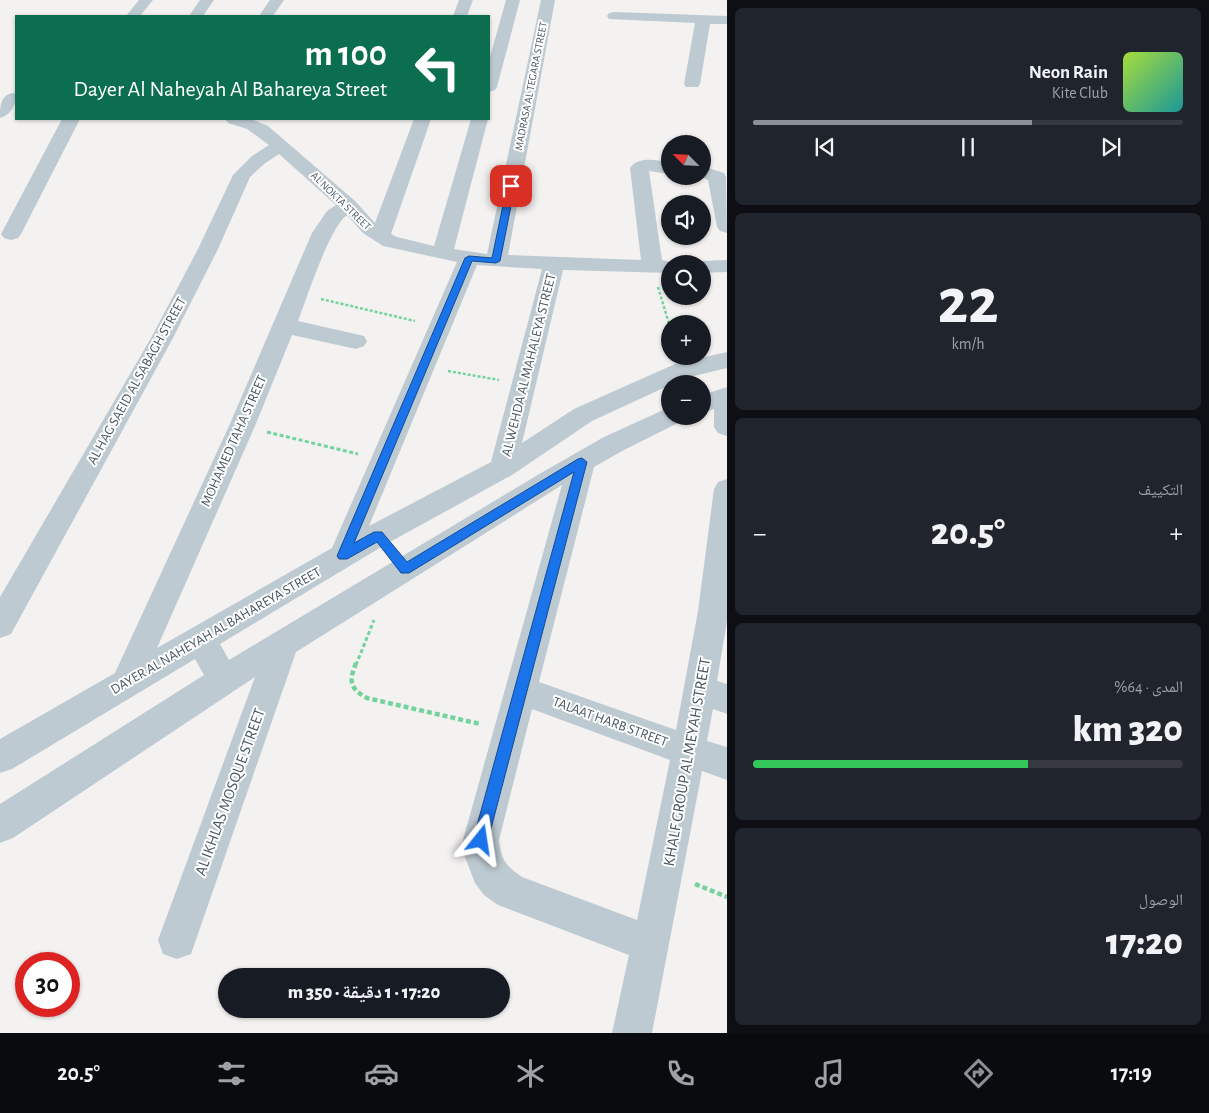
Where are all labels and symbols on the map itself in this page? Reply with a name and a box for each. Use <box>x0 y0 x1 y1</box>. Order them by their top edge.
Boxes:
street label: MADRASA AL TEGARA STREET <box>513 20 549 151</box>
north arrow <box>661 135 711 185</box>
pin <box>490 165 532 207</box>
street label: AL NOKTA STREET <box>309 170 373 233</box>
street label: AL WEHDA AL MAHALEYA STREET <box>499 272 559 458</box>
street label: AL HAG SAEID AL SABAGH STREET <box>85 295 189 467</box>
street label: MOHAMED TAHA STREET <box>199 373 269 509</box>
street label: DAYER AL NAHEYAH AL BAHAREYA STREET <box>109 565 324 697</box>
street label: KHALF GROUP AL MEYAH STREET <box>661 656 713 867</box>
street label: TALAAT HARB STREET <box>551 695 669 749</box>
street label: AL IKHLAS MOSQUE STREET <box>192 706 269 878</box>
position arrow <box>454 813 506 865</box>
speed limit sign: 30 <box>15 952 80 1017</box>

